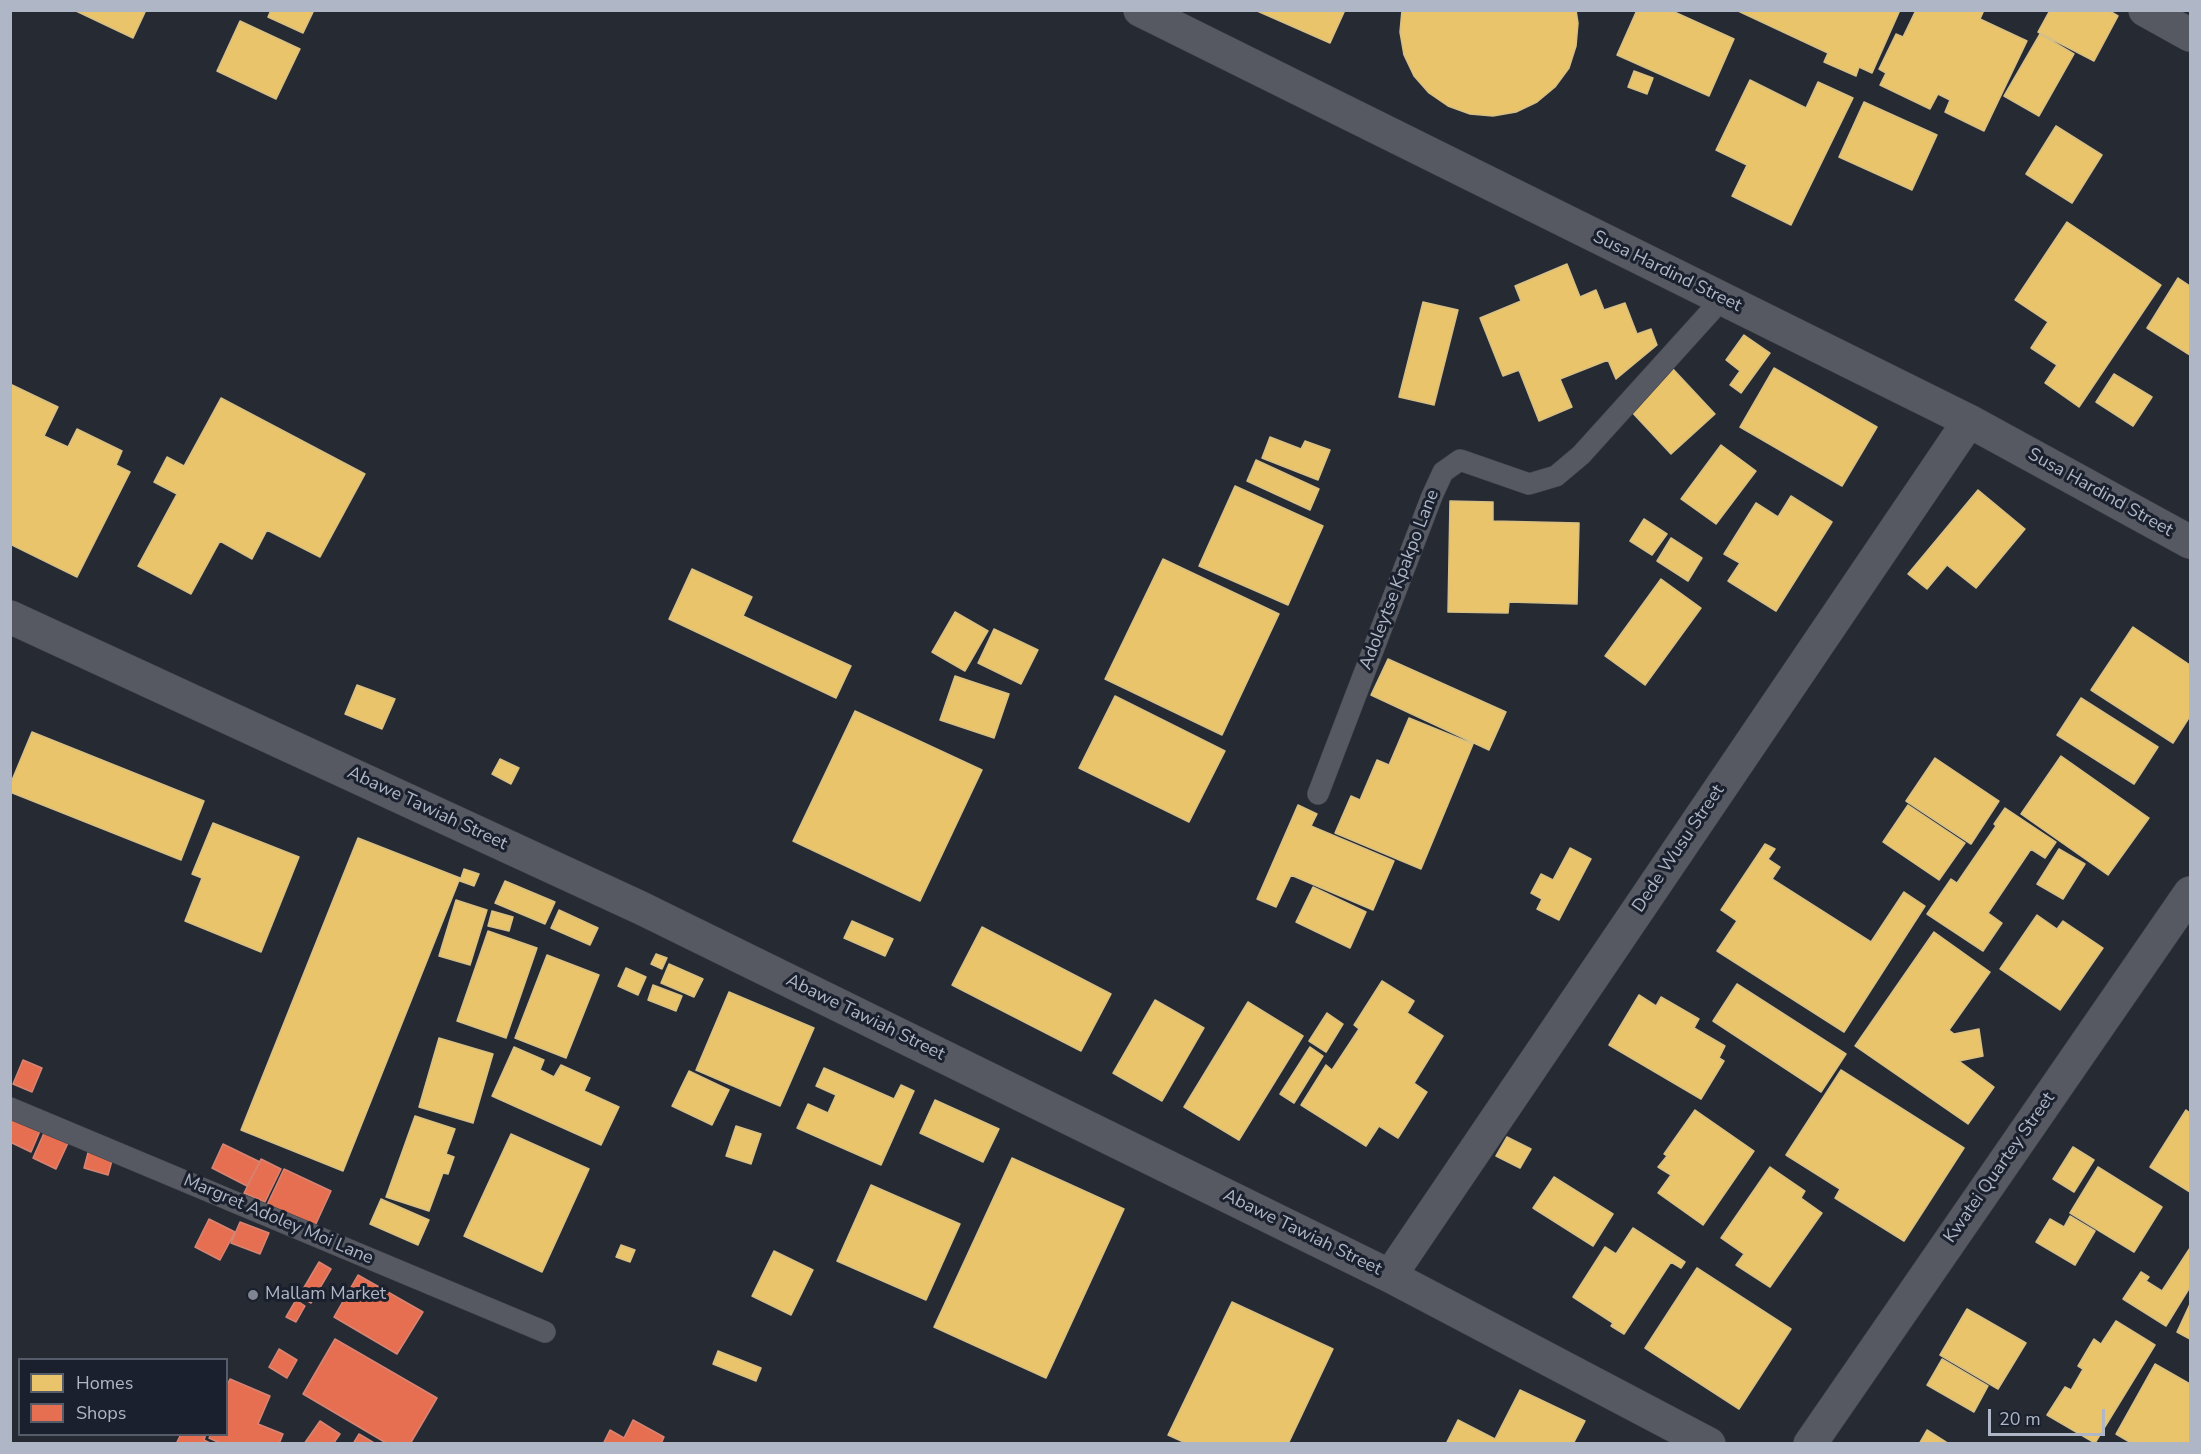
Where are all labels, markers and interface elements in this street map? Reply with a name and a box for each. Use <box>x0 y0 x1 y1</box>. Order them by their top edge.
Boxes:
street label: Susa Hardind Street <box>1589 227 1745 317</box>
street label: Susa Hardind Street <box>2024 444 2176 542</box>
street label: Adoleytse Kpakpo Lane <box>1356 487 1444 673</box>
street label: Abawe Tawiah Street <box>344 762 510 856</box>
street label: Dede Wusu Street <box>1628 781 1730 917</box>
street label: Abawe Tawiah Street <box>782 970 948 1066</box>
street label: Kwatei Quartey Street <box>1940 1089 2060 1247</box>
street label: Margret Adoley Moi Lane <box>180 1170 376 1270</box>
street label: Abawe Tawiah Street <box>1219 1185 1385 1281</box>
place label: Mallam Market <box>265 1284 386 1306</box>
marker: Mallam Market <box>246 1288 260 1302</box>
legend <box>18 1358 228 1436</box>
text: Homes <box>76 1371 133 1395</box>
scale bar <box>1991 1397 2108 1435</box>
text: Shops <box>76 1401 126 1425</box>
text: 20 m <box>1999 1407 2041 1431</box>

